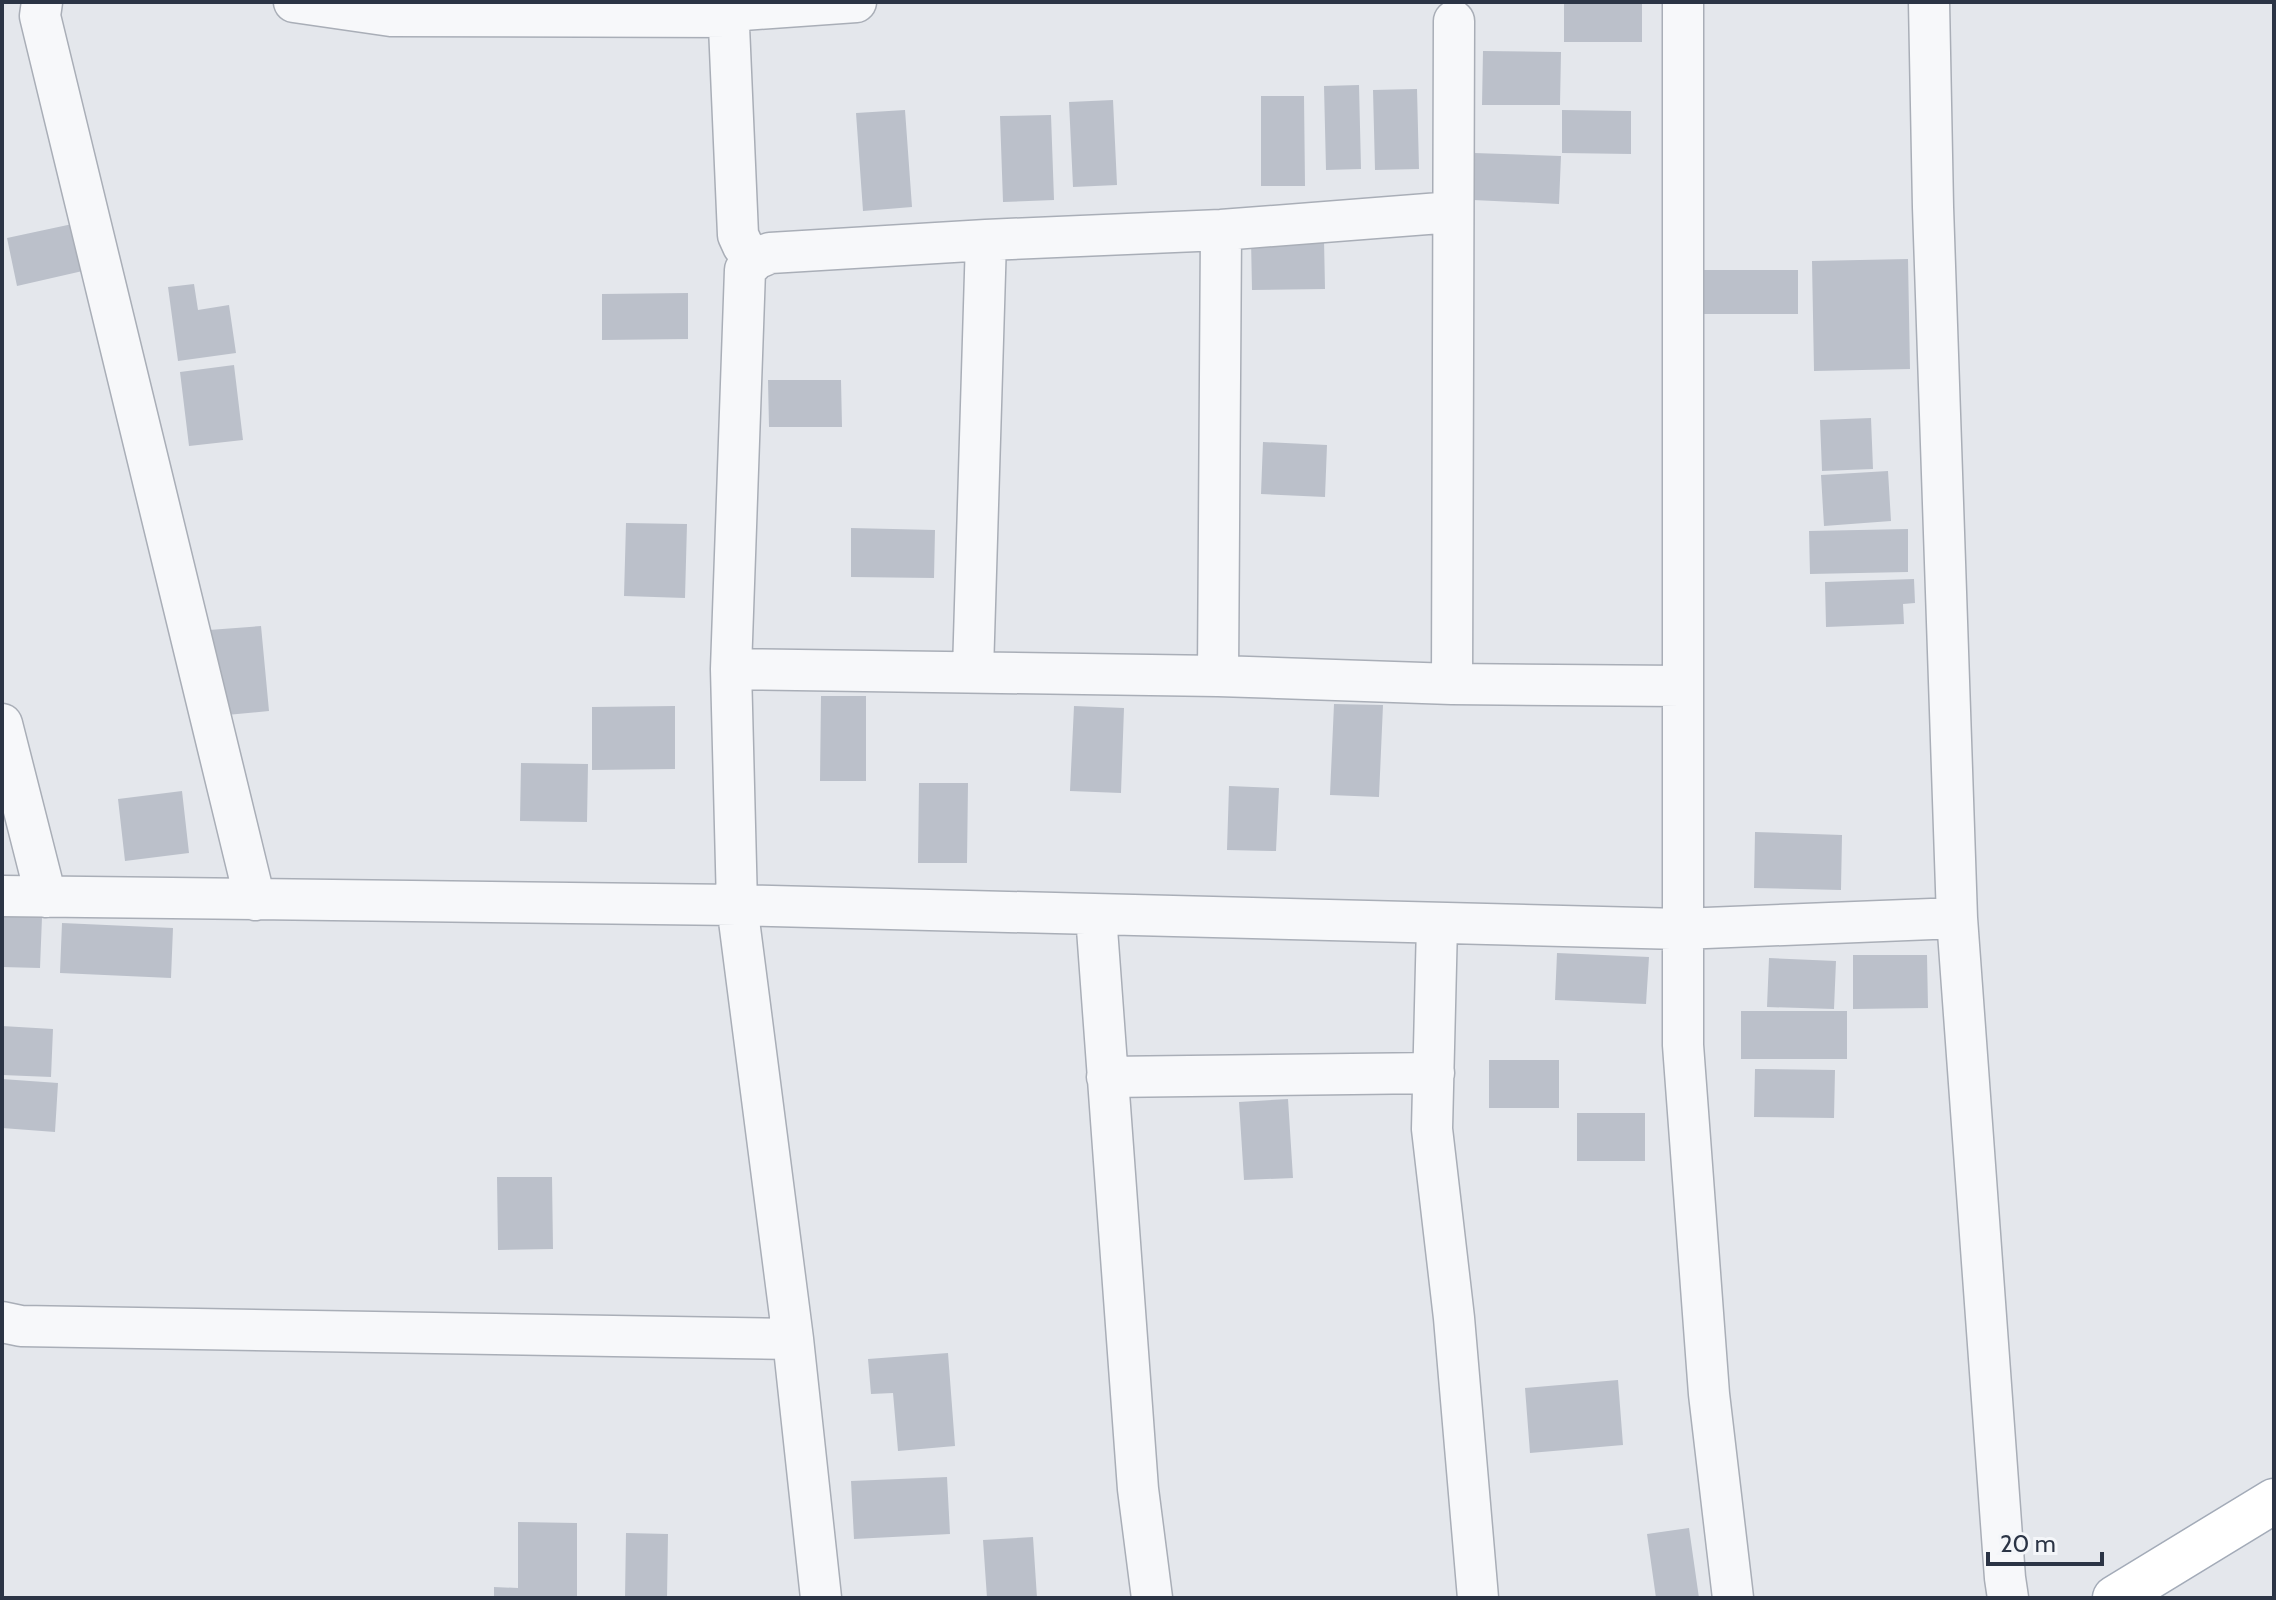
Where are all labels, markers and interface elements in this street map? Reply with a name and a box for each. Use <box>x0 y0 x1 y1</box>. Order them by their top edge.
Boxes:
scale bar <box>1988 1516 2102 1566</box>
text: 20 m <box>2000 1529 2056 1558</box>

